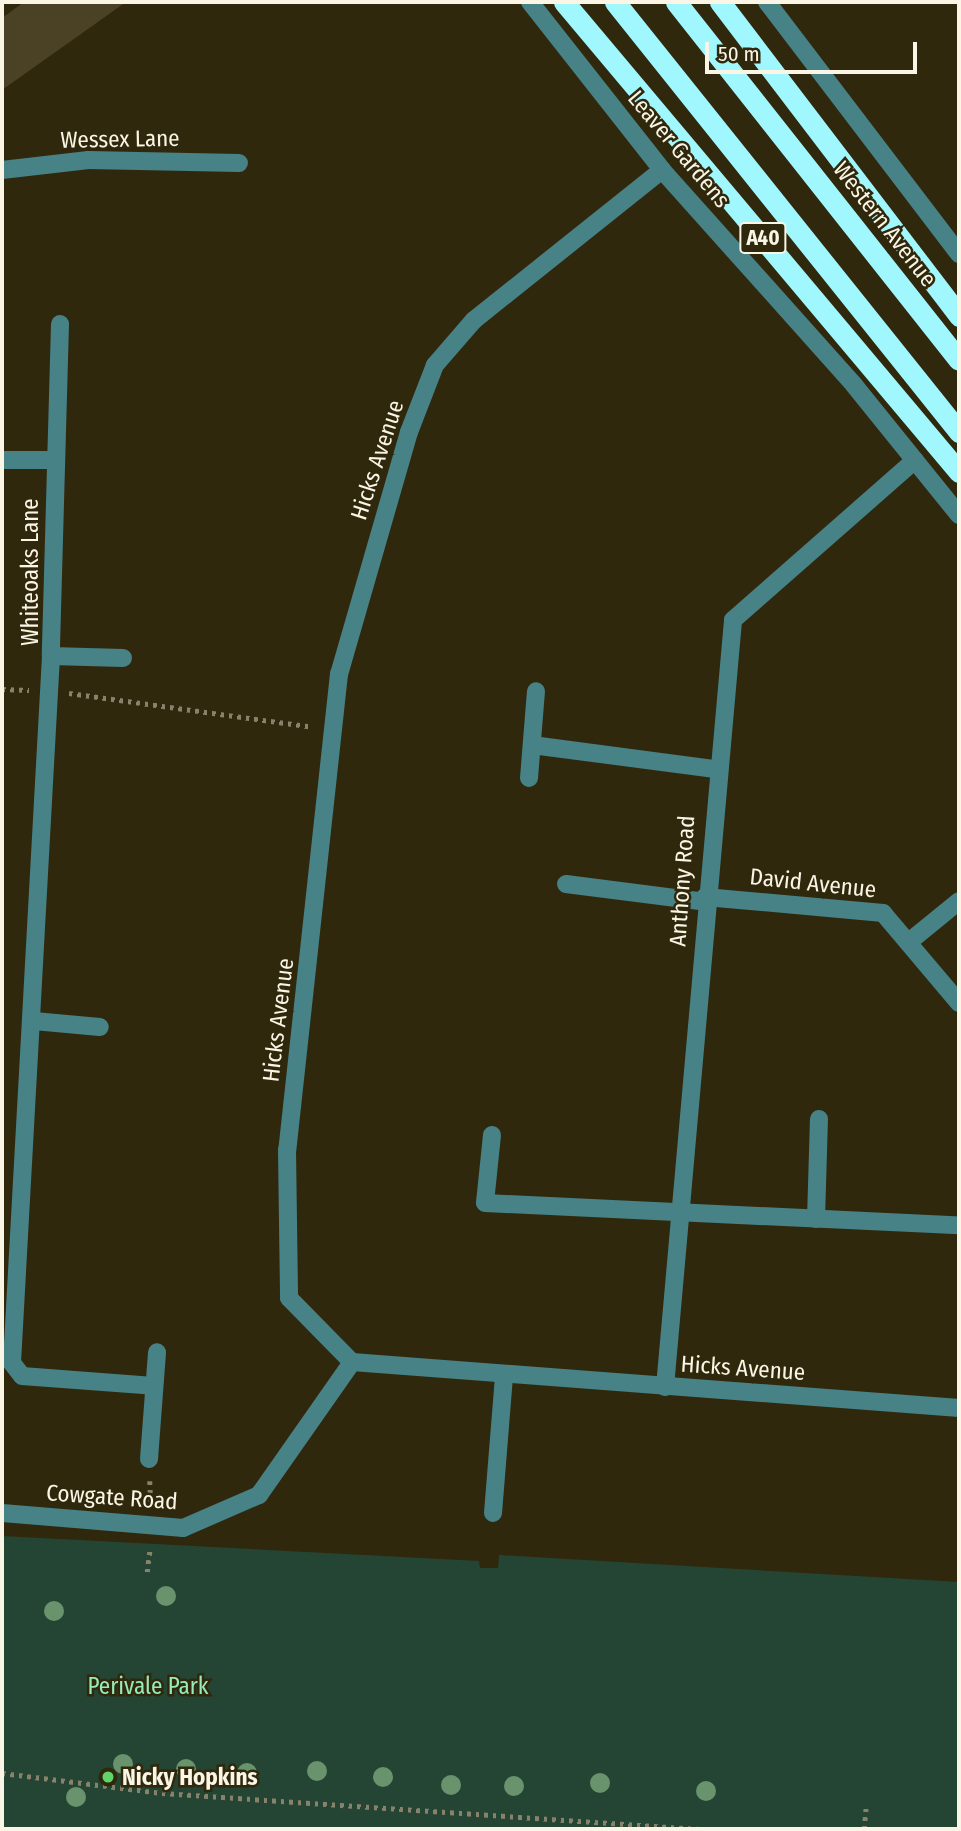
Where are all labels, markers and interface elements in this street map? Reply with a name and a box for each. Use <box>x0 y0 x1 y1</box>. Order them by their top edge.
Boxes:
scale bar <box>709 28 921 72</box>
text: 50 m <box>718 41 760 67</box>
street label: Leaver Gardens <box>622 85 736 213</box>
street label: Wessex Lane <box>60 124 180 154</box>
street label: Western Avenue <box>828 156 942 292</box>
road number: A40 <box>738 220 788 256</box>
street label: Hicks Avenue <box>345 397 409 523</box>
street label: Whiteoaks Lane <box>16 498 44 646</box>
street label: Anthony Road <box>664 815 700 947</box>
street label: David Avenue <box>748 863 878 903</box>
street label: Hicks Avenue <box>257 957 299 1083</box>
street label: Hicks Avenue <box>680 1350 806 1386</box>
street label: Cowgate Road <box>45 1479 179 1515</box>
park label: Perivale Park <box>87 1672 209 1700</box>
place label: Nicky Hopkins <box>122 1763 258 1791</box>
marker: Nicky Hopkins <box>100 1769 116 1785</box>

